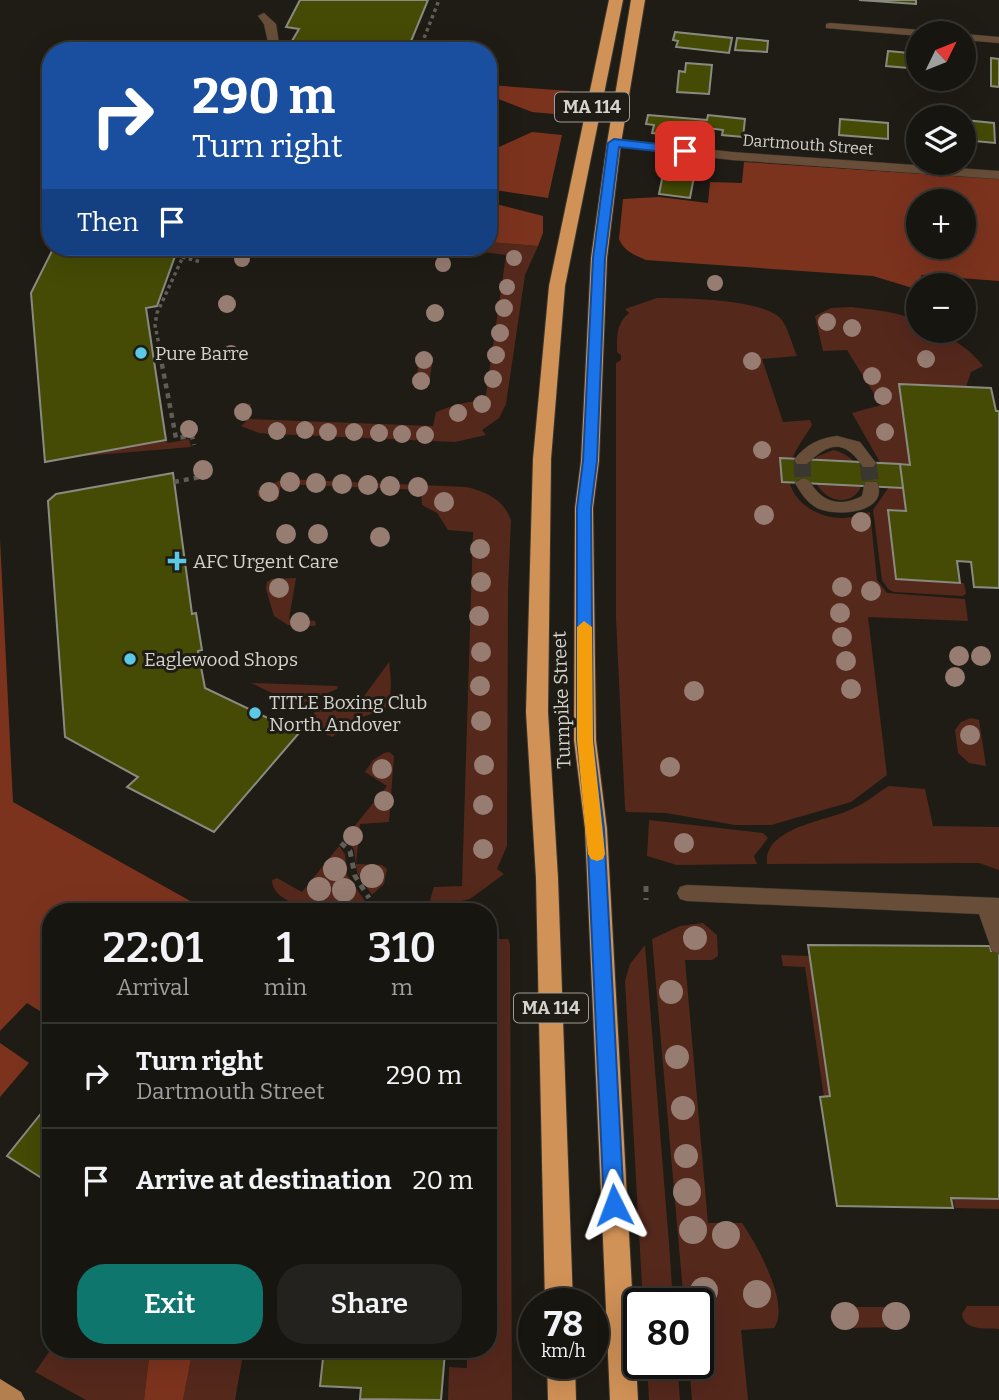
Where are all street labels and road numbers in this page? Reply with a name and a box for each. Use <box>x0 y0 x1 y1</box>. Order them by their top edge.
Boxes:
road number: MA 114 <box>555 92 629 122</box>
street label: Dartmouth Street <box>742 130 874 159</box>
street label: Turnpike Street <box>548 631 575 769</box>
road number: MA 114 <box>514 993 588 1023</box>

